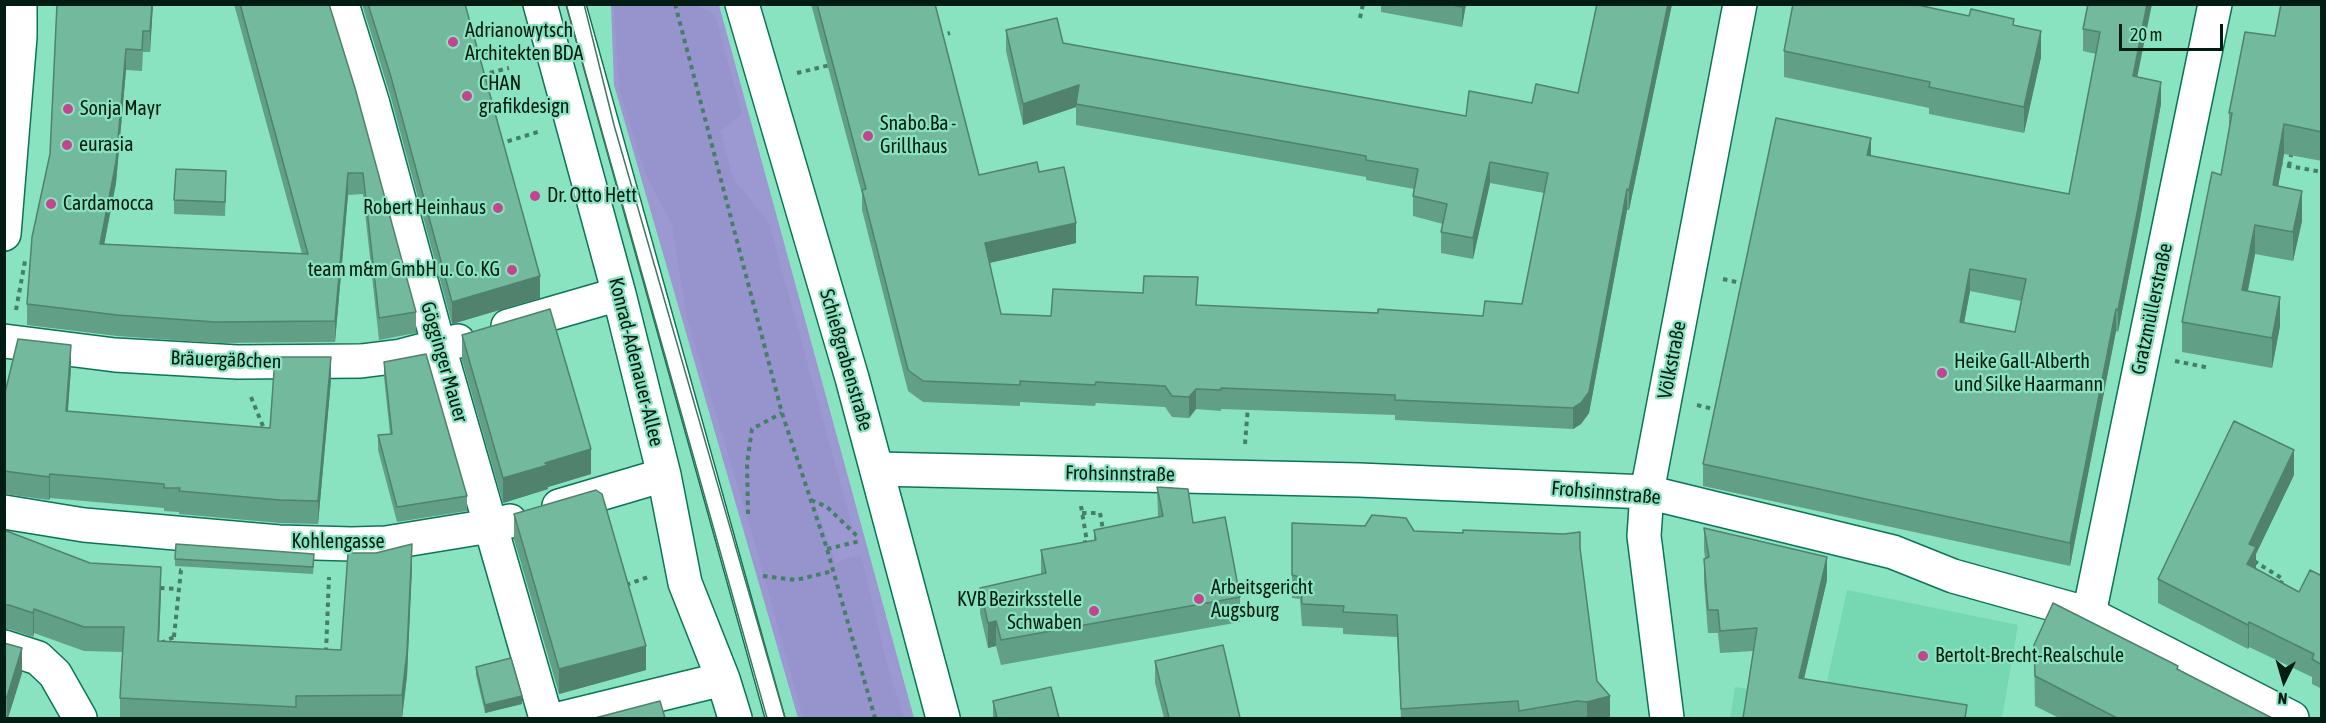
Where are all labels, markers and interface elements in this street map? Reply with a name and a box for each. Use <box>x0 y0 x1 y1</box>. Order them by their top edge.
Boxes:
scale bar <box>2122 12 2226 50</box>
place label: Adrianowytsch Architekten BDA <box>465 19 583 66</box>
text: 20 m <box>2130 24 2162 45</box>
marker: Adrianowytsch Architekten BDA <box>446 35 460 49</box>
place label: CHAN grafikdesign <box>479 72 569 119</box>
marker: CHAN grafikdesign <box>460 89 474 103</box>
place label: Sonja Mayr <box>80 97 161 121</box>
marker: Sonja Mayr <box>61 102 75 116</box>
place label: Snabo.Ba - Grillhaus <box>880 112 956 159</box>
marker: Snabo.Ba - Grillhaus <box>861 129 875 143</box>
place label: eurasia <box>79 133 133 157</box>
marker: eurasia <box>60 138 74 152</box>
place label: Dr. Otto Hett <box>547 184 637 208</box>
marker: Dr. Otto Hett <box>528 189 542 203</box>
place label: Cardamocca <box>63 192 154 216</box>
place label: Robert Heinhaus <box>363 196 486 220</box>
marker: Cardamocca <box>44 197 58 211</box>
marker: Robert Heinhaus <box>491 201 505 215</box>
street label: Gratzmüllerstraße <box>2126 241 2178 377</box>
place label: team m&m GmbH u. Co. KG <box>308 258 500 282</box>
marker: team m&m GmbH u. Co. KG <box>505 263 519 277</box>
street label: Konrad-Adenauer-Allee <box>603 275 669 449</box>
street label: Schießgrabenstraße <box>814 286 878 434</box>
street label: Gögginger Mauer <box>415 299 473 425</box>
street label: Völkstraße <box>1653 319 1691 401</box>
street label: Bräuergäßchen <box>170 346 282 374</box>
place label: Heike Gall-Alberth und Silke Haarmann <box>1954 350 2103 397</box>
marker: Heike Gall-Alberth und Silke Haarmann <box>1935 366 1949 380</box>
street label: Frohsinnstraße <box>1065 461 1175 487</box>
street label: Frohsinnstraße <box>1550 476 1662 510</box>
street label: Kohlengasse <box>291 530 385 554</box>
place label: Arbeitsgericht Augsburg <box>1211 576 1313 623</box>
place label: KVB Bezirksstelle Schwaben <box>957 588 1082 635</box>
marker: Arbeitsgericht Augsburg <box>1192 592 1206 606</box>
marker: KVB Bezirksstelle Schwaben <box>1087 604 1101 618</box>
place label: Bertolt-Brecht-Realschule <box>1935 644 2124 668</box>
marker: Bertolt-Brecht-Realschule <box>1916 649 1930 663</box>
north arrow <box>2254 651 2314 711</box>
text: N <box>2277 690 2288 708</box>

